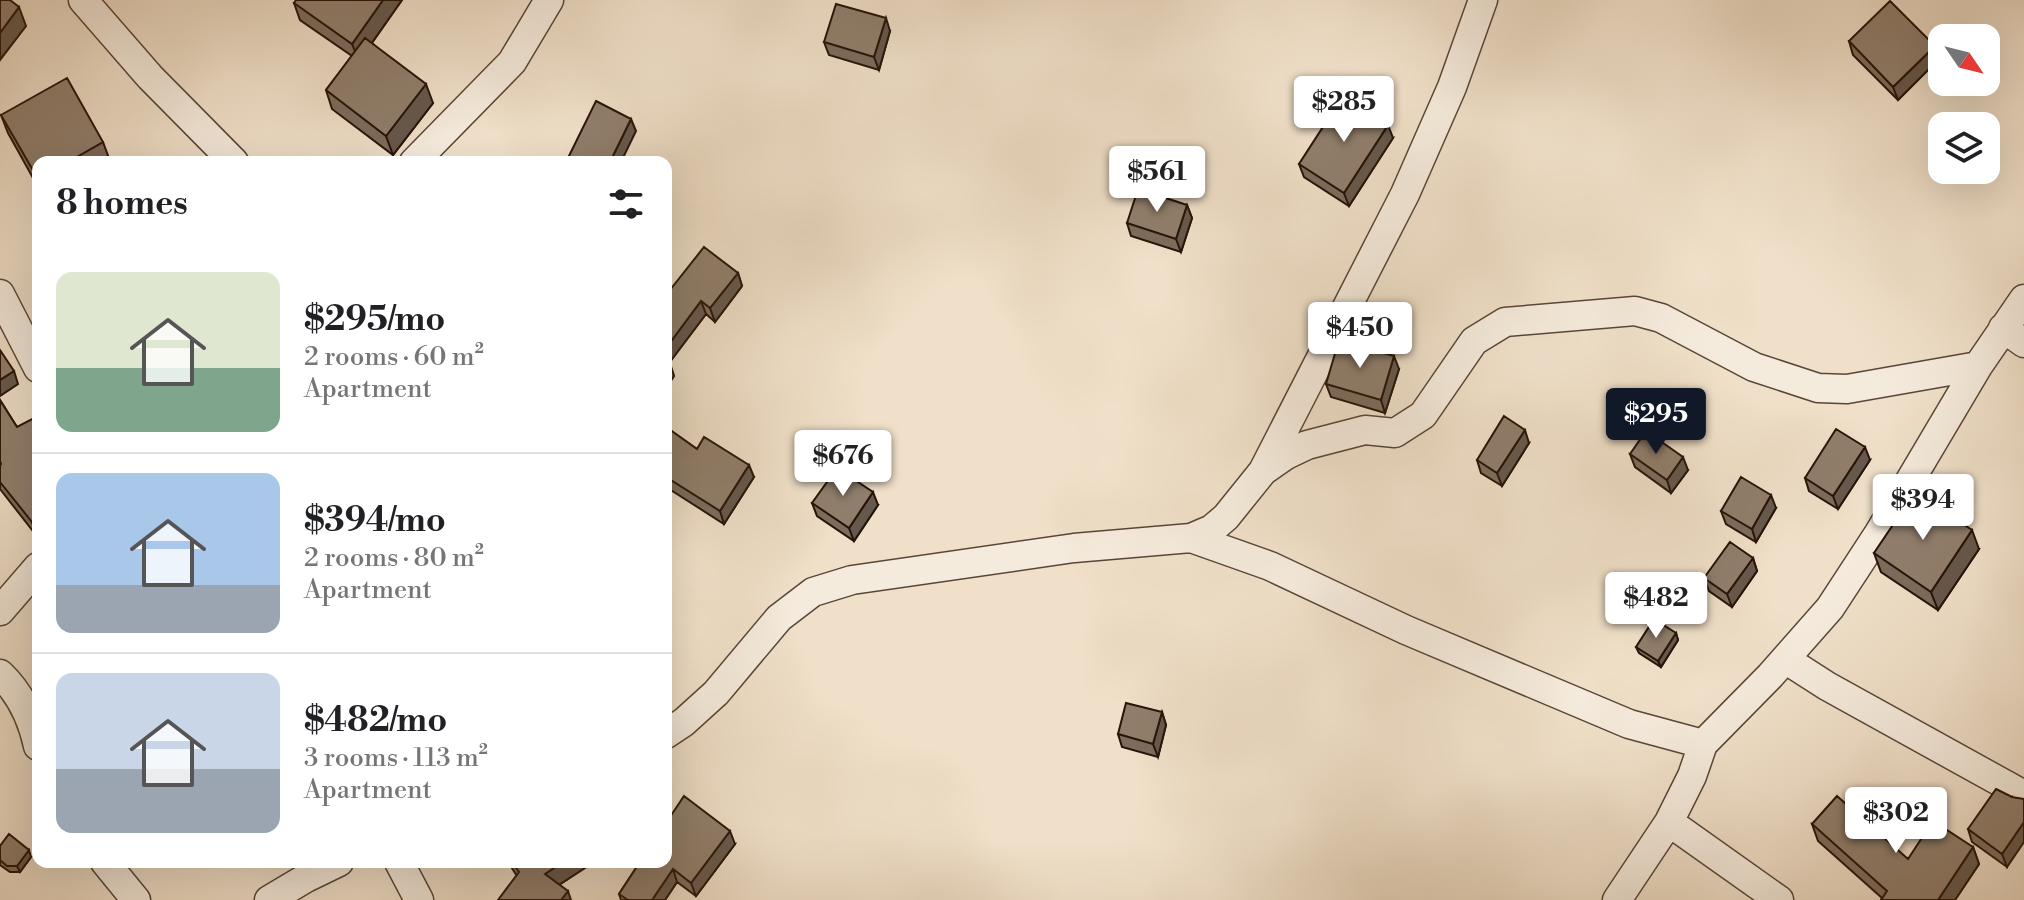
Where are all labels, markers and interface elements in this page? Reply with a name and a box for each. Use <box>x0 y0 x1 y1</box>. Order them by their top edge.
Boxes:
north arrow <box>1928 24 2000 96</box>
map controls <box>1928 24 2000 184</box>
pin: $285 <box>1297 76 1391 144</box>
text: $285 <box>1312 86 1376 118</box>
button: layers <box>1928 112 2000 184</box>
pin: $561 <box>1110 146 1204 214</box>
text: $561 <box>1127 156 1187 188</box>
icon: filters <box>604 182 648 226</box>
text: 8 homes <box>56 183 188 225</box>
text: $295/mo <box>304 299 445 341</box>
pin: $450 <box>1313 302 1407 370</box>
icon: home <box>120 304 216 400</box>
text: $450 <box>1326 312 1394 344</box>
text: 2 rooms · 60 m² <box>304 341 484 373</box>
text: Apartment <box>304 373 432 405</box>
pin: $295 <box>1609 388 1703 456</box>
text: $295 <box>1624 398 1688 430</box>
pin: $676 <box>796 430 890 498</box>
text: $676 <box>812 440 874 472</box>
pin: $394 <box>1876 474 1970 542</box>
text: $394 <box>1891 484 1955 516</box>
text: $394/mo <box>304 500 446 542</box>
icon: home <box>120 505 216 601</box>
text: 2 rooms · 80 m² <box>304 542 484 574</box>
pin: $482 <box>1609 572 1703 640</box>
text: Apartment <box>304 574 432 606</box>
text: $482 <box>1623 582 1689 614</box>
text: $482/mo <box>304 700 447 742</box>
icon: home <box>120 705 216 801</box>
text: 3 rooms · 113 m² <box>304 742 488 774</box>
text: Apartment <box>304 774 432 806</box>
pin: $302 <box>1849 787 1943 855</box>
text: $302 <box>1863 797 1929 829</box>

